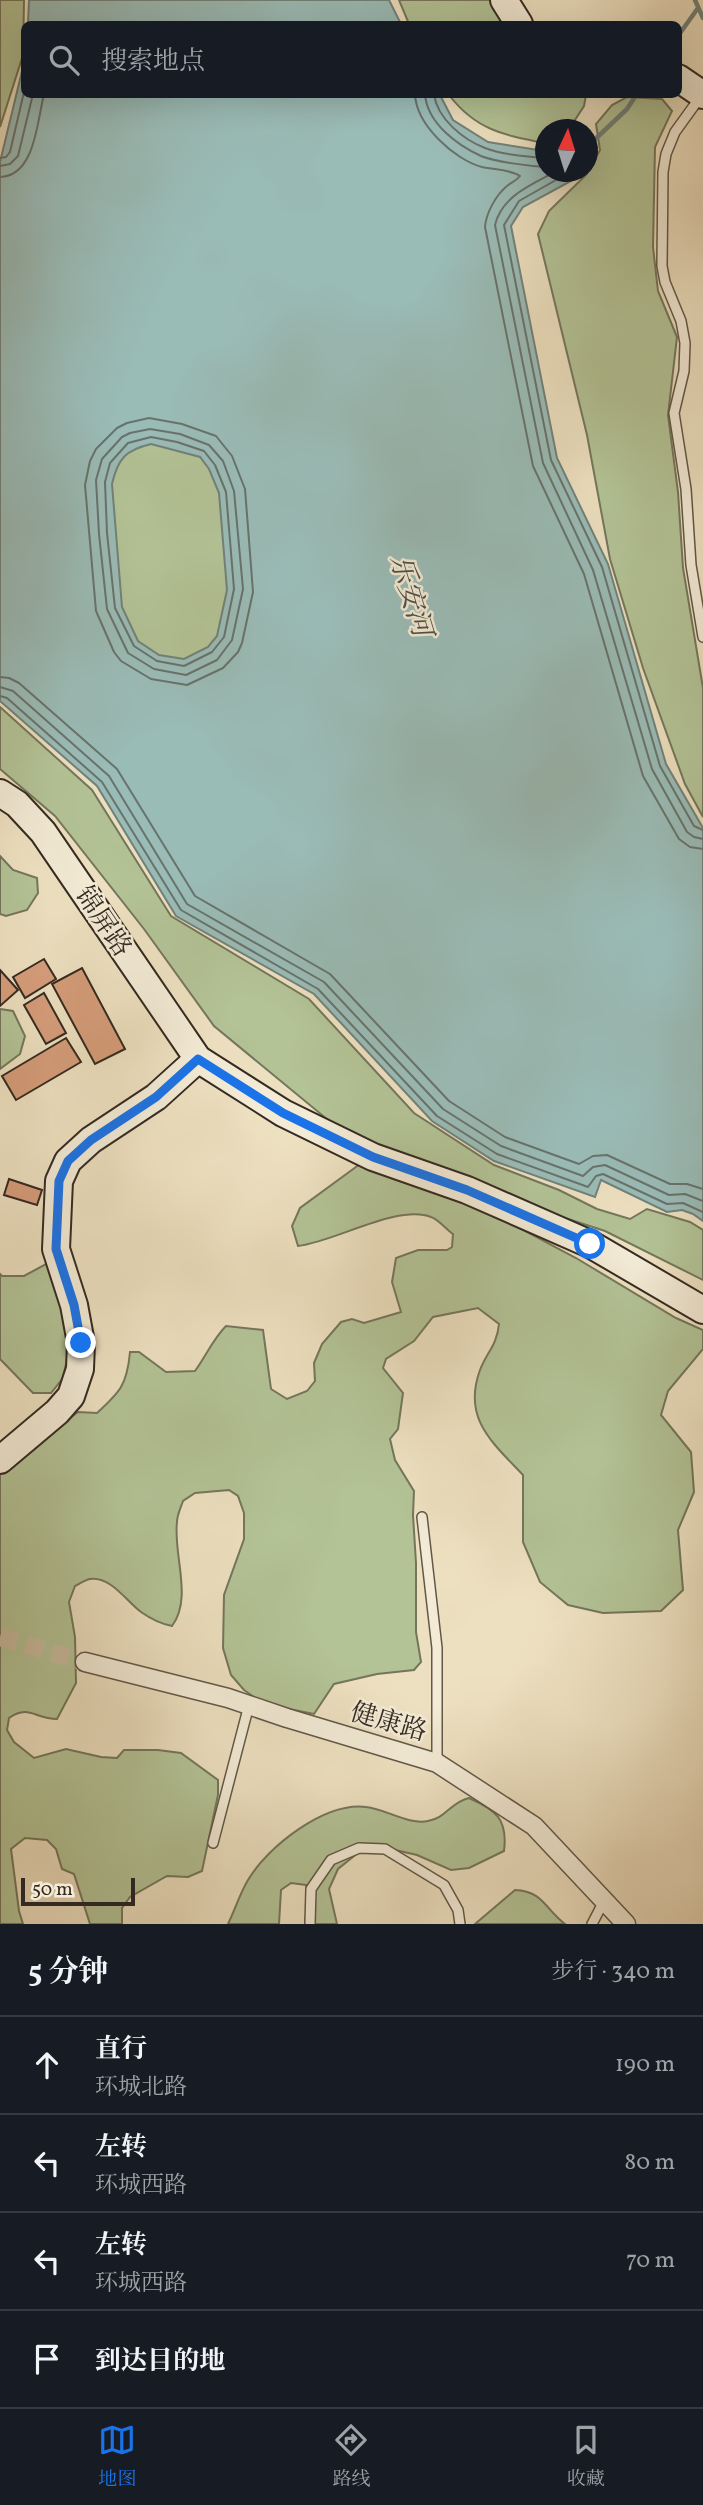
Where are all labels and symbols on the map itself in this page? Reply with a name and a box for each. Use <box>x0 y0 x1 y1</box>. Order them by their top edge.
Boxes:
north arrow <box>535 119 598 182</box>
water label: 乐安河 <box>379 550 442 646</box>
street label: 锦屏路 <box>66 880 139 965</box>
route start <box>574 1228 605 1259</box>
route end <box>65 1327 96 1358</box>
street label: 健康路 <box>346 1695 431 1751</box>
scale bar <box>21 1875 135 1907</box>

